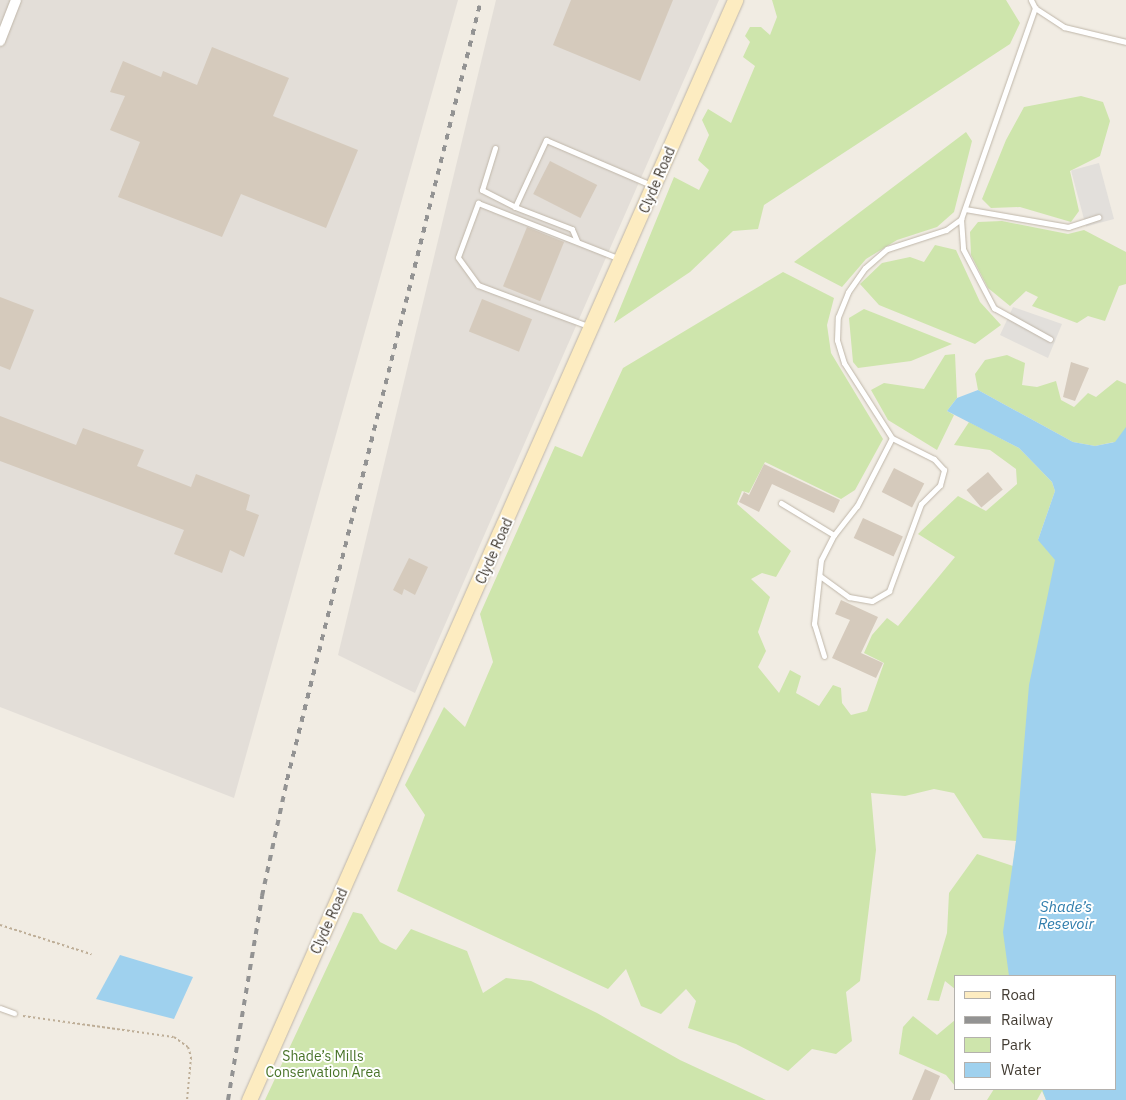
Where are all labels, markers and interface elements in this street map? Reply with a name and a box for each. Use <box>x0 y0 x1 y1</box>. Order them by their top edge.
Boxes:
street label: Clyde Road <box>635 144 679 216</box>
street label: Clyde Road <box>472 515 516 587</box>
street label: Clyde Road <box>307 885 351 957</box>
water label: Shade’s Resevoir <box>1038 897 1094 932</box>
legend <box>954 975 1116 1090</box>
text: Road <box>1001 985 1036 1004</box>
text: Railway <box>1001 1010 1053 1029</box>
text: Park <box>1001 1035 1031 1054</box>
park label: Shade’s Mills Conservation Area <box>265 1048 381 1080</box>
text: Water <box>1001 1060 1041 1079</box>

